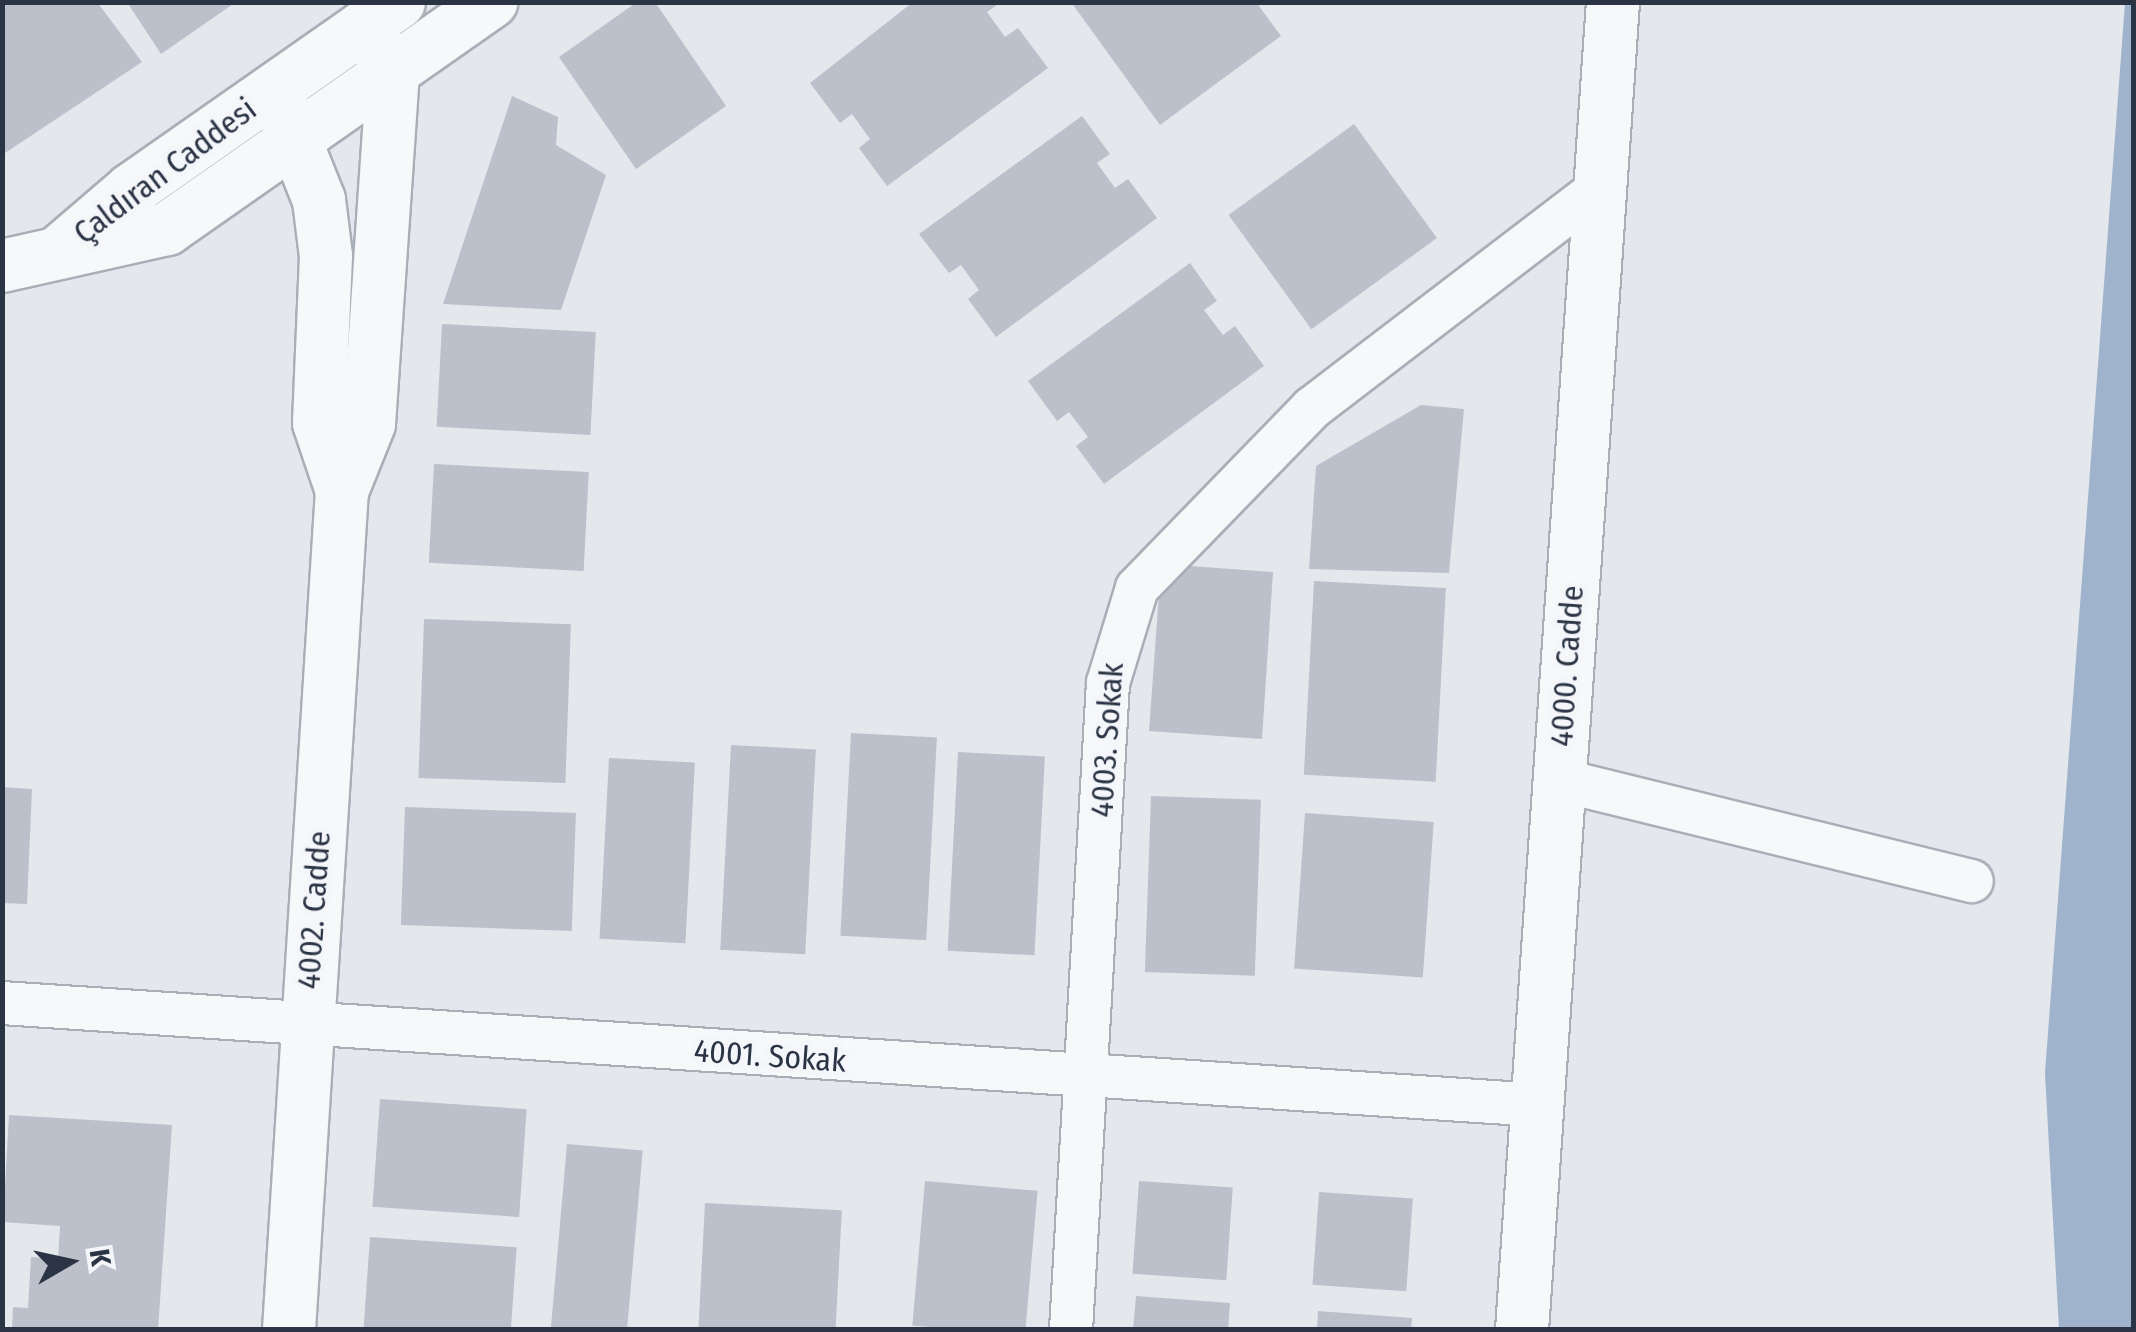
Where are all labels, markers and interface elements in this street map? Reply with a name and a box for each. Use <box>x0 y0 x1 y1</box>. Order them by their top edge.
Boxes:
street label: Çaldıran Caddesi <box>66 90 264 252</box>
street label: 4000. Cadde <box>1542 584 1592 748</box>
street label: 4003. Sokak <box>1082 661 1132 819</box>
street label: 4002. Cadde <box>289 830 339 990</box>
street label: 4001. Sokak <box>693 1032 847 1080</box>
north arrow <box>20 1212 120 1312</box>
text: K <box>83 1247 118 1268</box>

